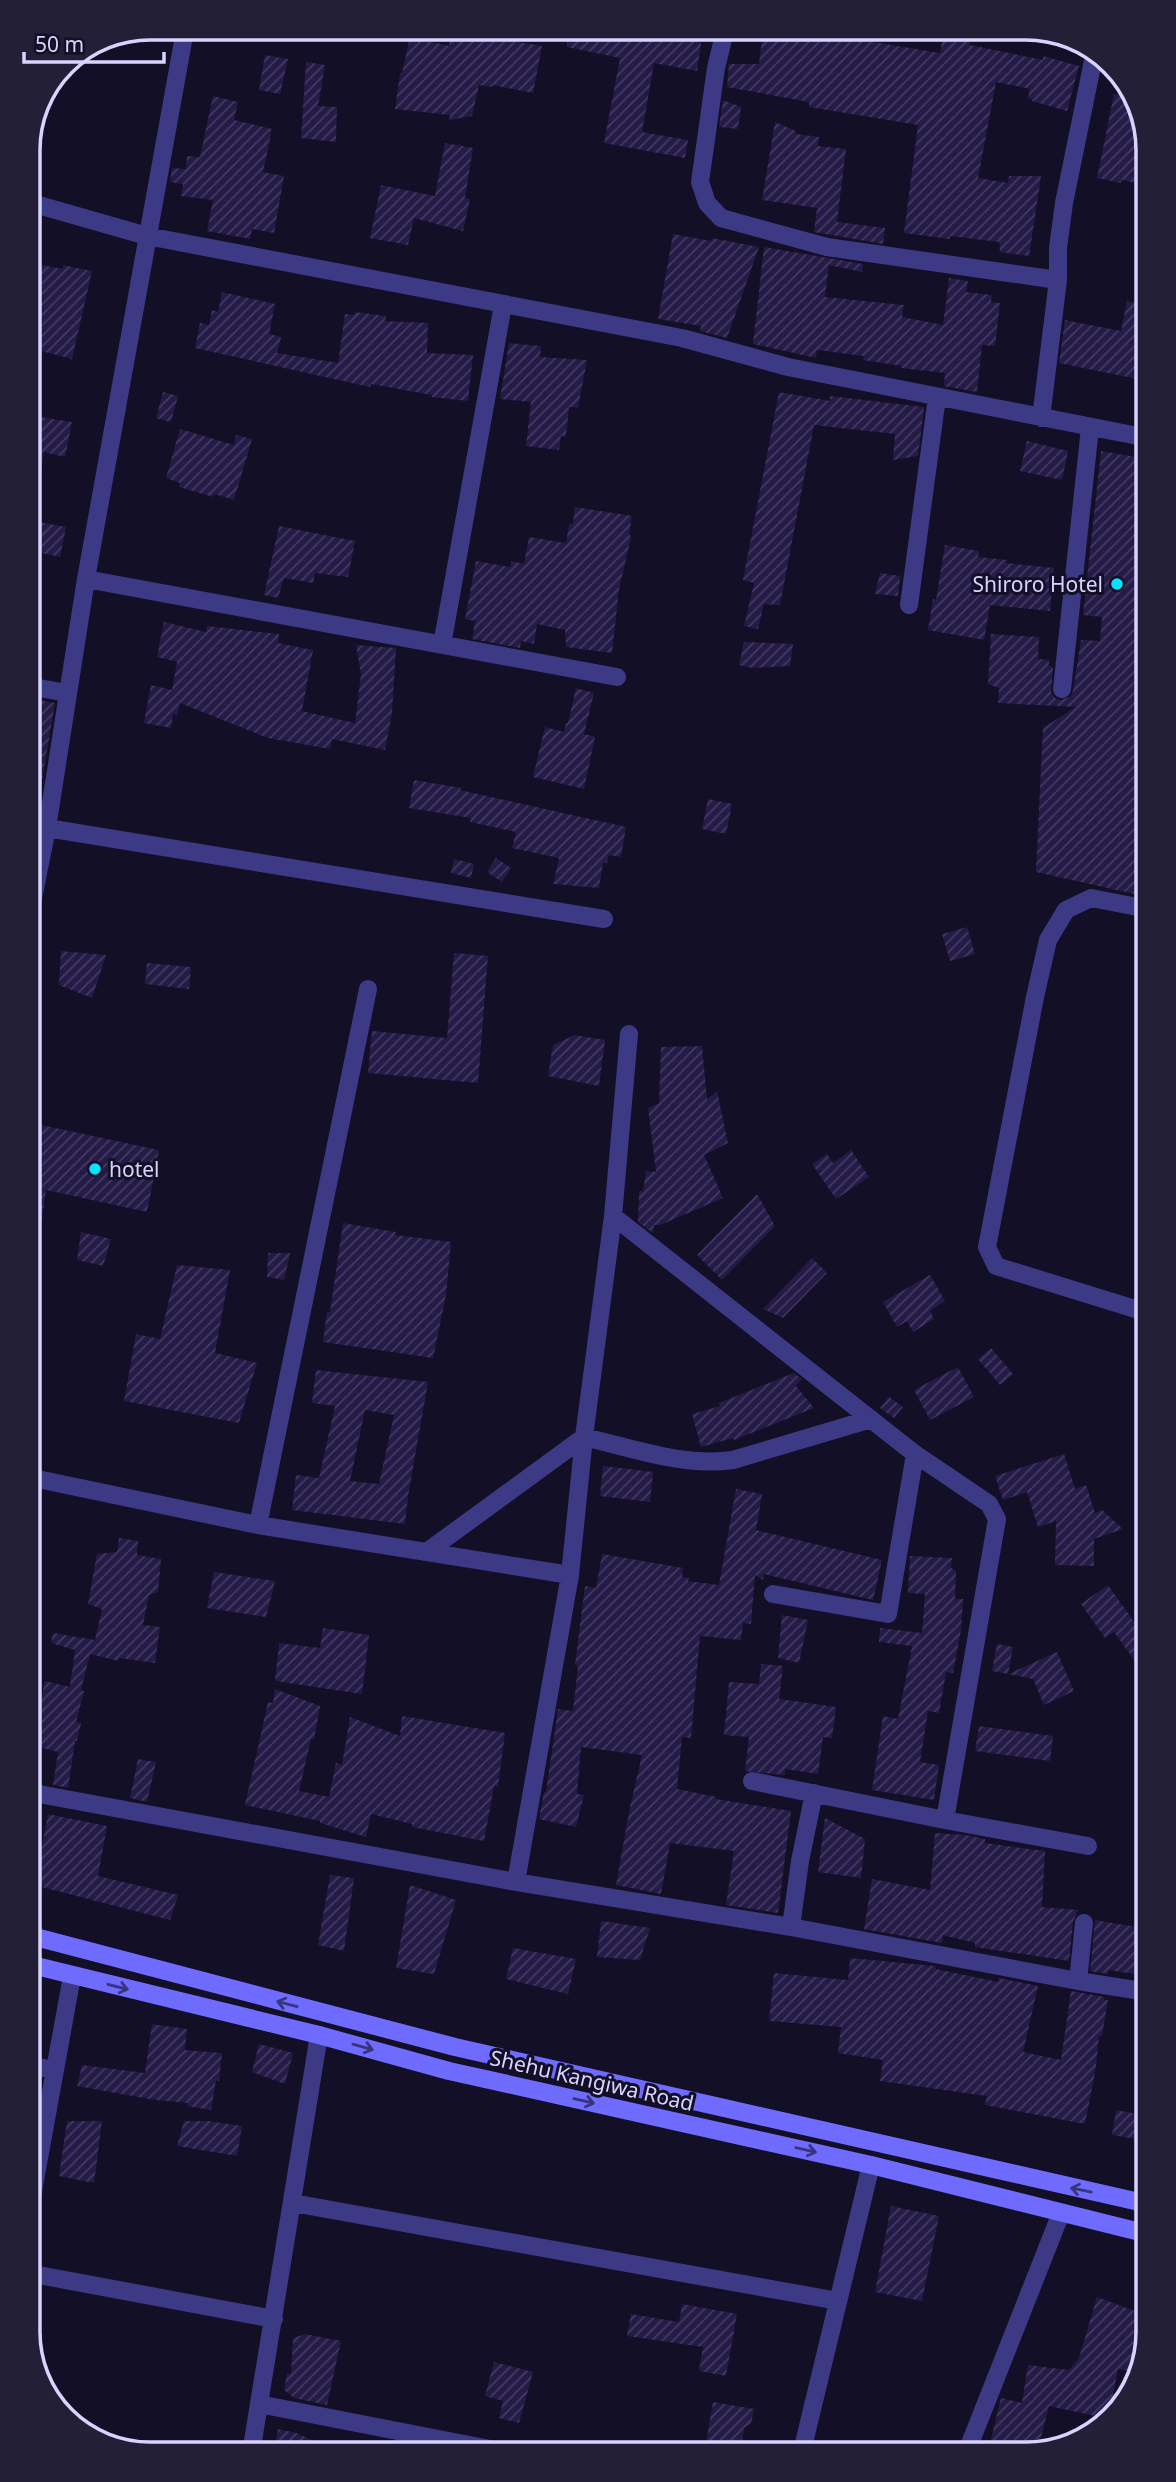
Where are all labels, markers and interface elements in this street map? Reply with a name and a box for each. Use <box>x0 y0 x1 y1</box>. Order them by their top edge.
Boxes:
scale bar <box>24 21 164 65</box>
text: 50 m <box>35 30 84 58</box>
place label: Shiroro Hotel <box>973 570 1103 598</box>
marker: Shiroro Hotel <box>1109 576 1125 592</box>
place label: hotel <box>109 1155 160 1183</box>
marker: hotel <box>87 1161 103 1177</box>
one-way arrow <box>106 1981 129 1994</box>
one-way arrow <box>277 1996 299 2009</box>
one-way arrow <box>351 2041 373 2054</box>
street label: Shehu Kangiwa Road <box>487 2043 697 2117</box>
one-way arrow <box>572 2095 595 2108</box>
one-way arrow <box>794 2144 817 2158</box>
one-way arrow <box>1070 2183 1093 2197</box>

